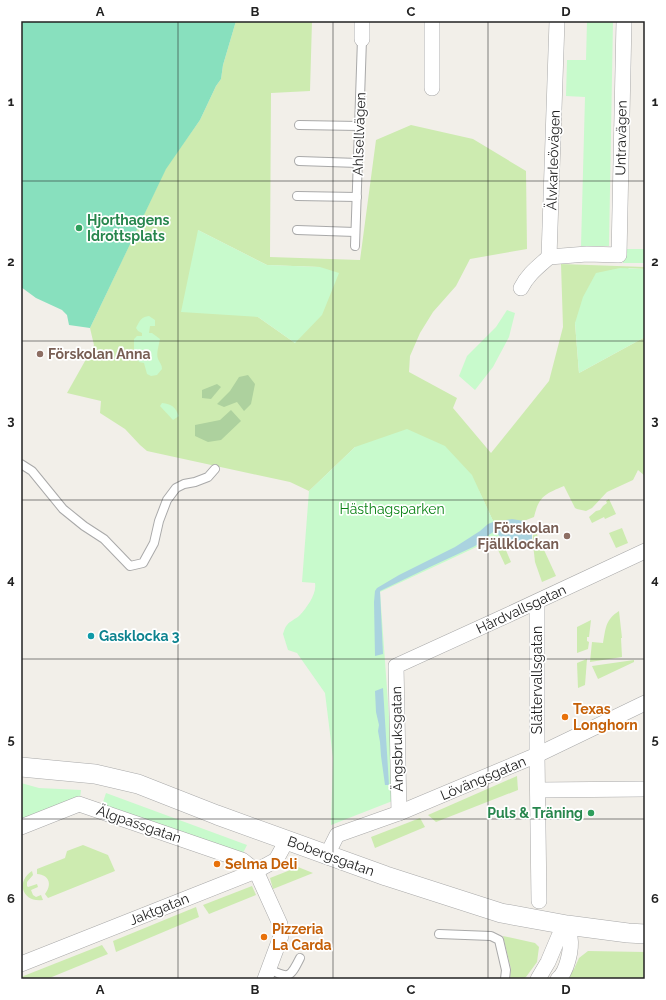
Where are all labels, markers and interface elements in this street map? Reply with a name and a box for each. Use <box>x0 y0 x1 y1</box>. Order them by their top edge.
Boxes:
text: A <box>96 4 105 19</box>
text: B <box>251 4 260 19</box>
text: C <box>407 4 416 19</box>
text: D <box>561 4 571 19</box>
street label: Ahlsellvägen <box>350 92 368 176</box>
text: 1 <box>8 94 15 109</box>
text: 1 <box>652 94 659 109</box>
street label: Untravägen <box>612 100 630 176</box>
street label: Älvkarleövägen <box>541 109 563 210</box>
place label: Hjorthagens Idrottsplats <box>87 212 170 244</box>
marker: Hjorthagens Idrottsplats <box>74 223 84 233</box>
text: 2 <box>7 254 15 269</box>
text: 2 <box>651 254 659 269</box>
place label: Förskolan Anna <box>48 346 151 362</box>
marker: Förskolan Anna <box>35 349 45 359</box>
text: 3 <box>7 413 15 428</box>
text: 3 <box>651 413 659 428</box>
park label: Hästhagsparken <box>339 501 445 517</box>
place label: Förskolan Fjällklockan <box>478 520 559 552</box>
marker: Förskolan Fjällklockan <box>562 531 572 541</box>
text: 4 <box>7 572 15 587</box>
text: 4 <box>651 572 659 587</box>
street label: Hårdvallsgatan <box>474 581 568 637</box>
street label: Slåttervallsgatan <box>529 626 545 734</box>
place label: Gasklocka 3 <box>99 628 180 644</box>
marker: Gasklocka 3 <box>86 631 96 641</box>
street label: Ängsbruksgatan <box>386 686 406 792</box>
place label: Texas Longhorn <box>573 701 638 733</box>
marker: Texas Longhorn <box>560 712 570 722</box>
text: 5 <box>7 732 15 747</box>
text: 5 <box>651 732 659 747</box>
street label: Lövängsgatan <box>438 753 528 803</box>
street label: Älgpassgatan <box>95 800 184 846</box>
place label: Puls & Träning <box>487 805 583 821</box>
marker: Puls & Träning <box>586 808 596 818</box>
street label: Bobergsgatan <box>285 833 377 879</box>
place label: Selma Deli <box>225 856 297 872</box>
marker: Selma Deli <box>212 859 222 869</box>
street label: Jaktgatan <box>127 890 191 928</box>
text: 6 <box>7 891 15 906</box>
text: 6 <box>651 891 659 906</box>
place label: Pizzeria La Carda <box>272 921 332 953</box>
marker: Pizzeria La Carda <box>259 932 269 942</box>
text: A <box>96 982 105 997</box>
text: B <box>251 982 260 997</box>
text: C <box>407 982 416 997</box>
text: D <box>561 982 571 997</box>

